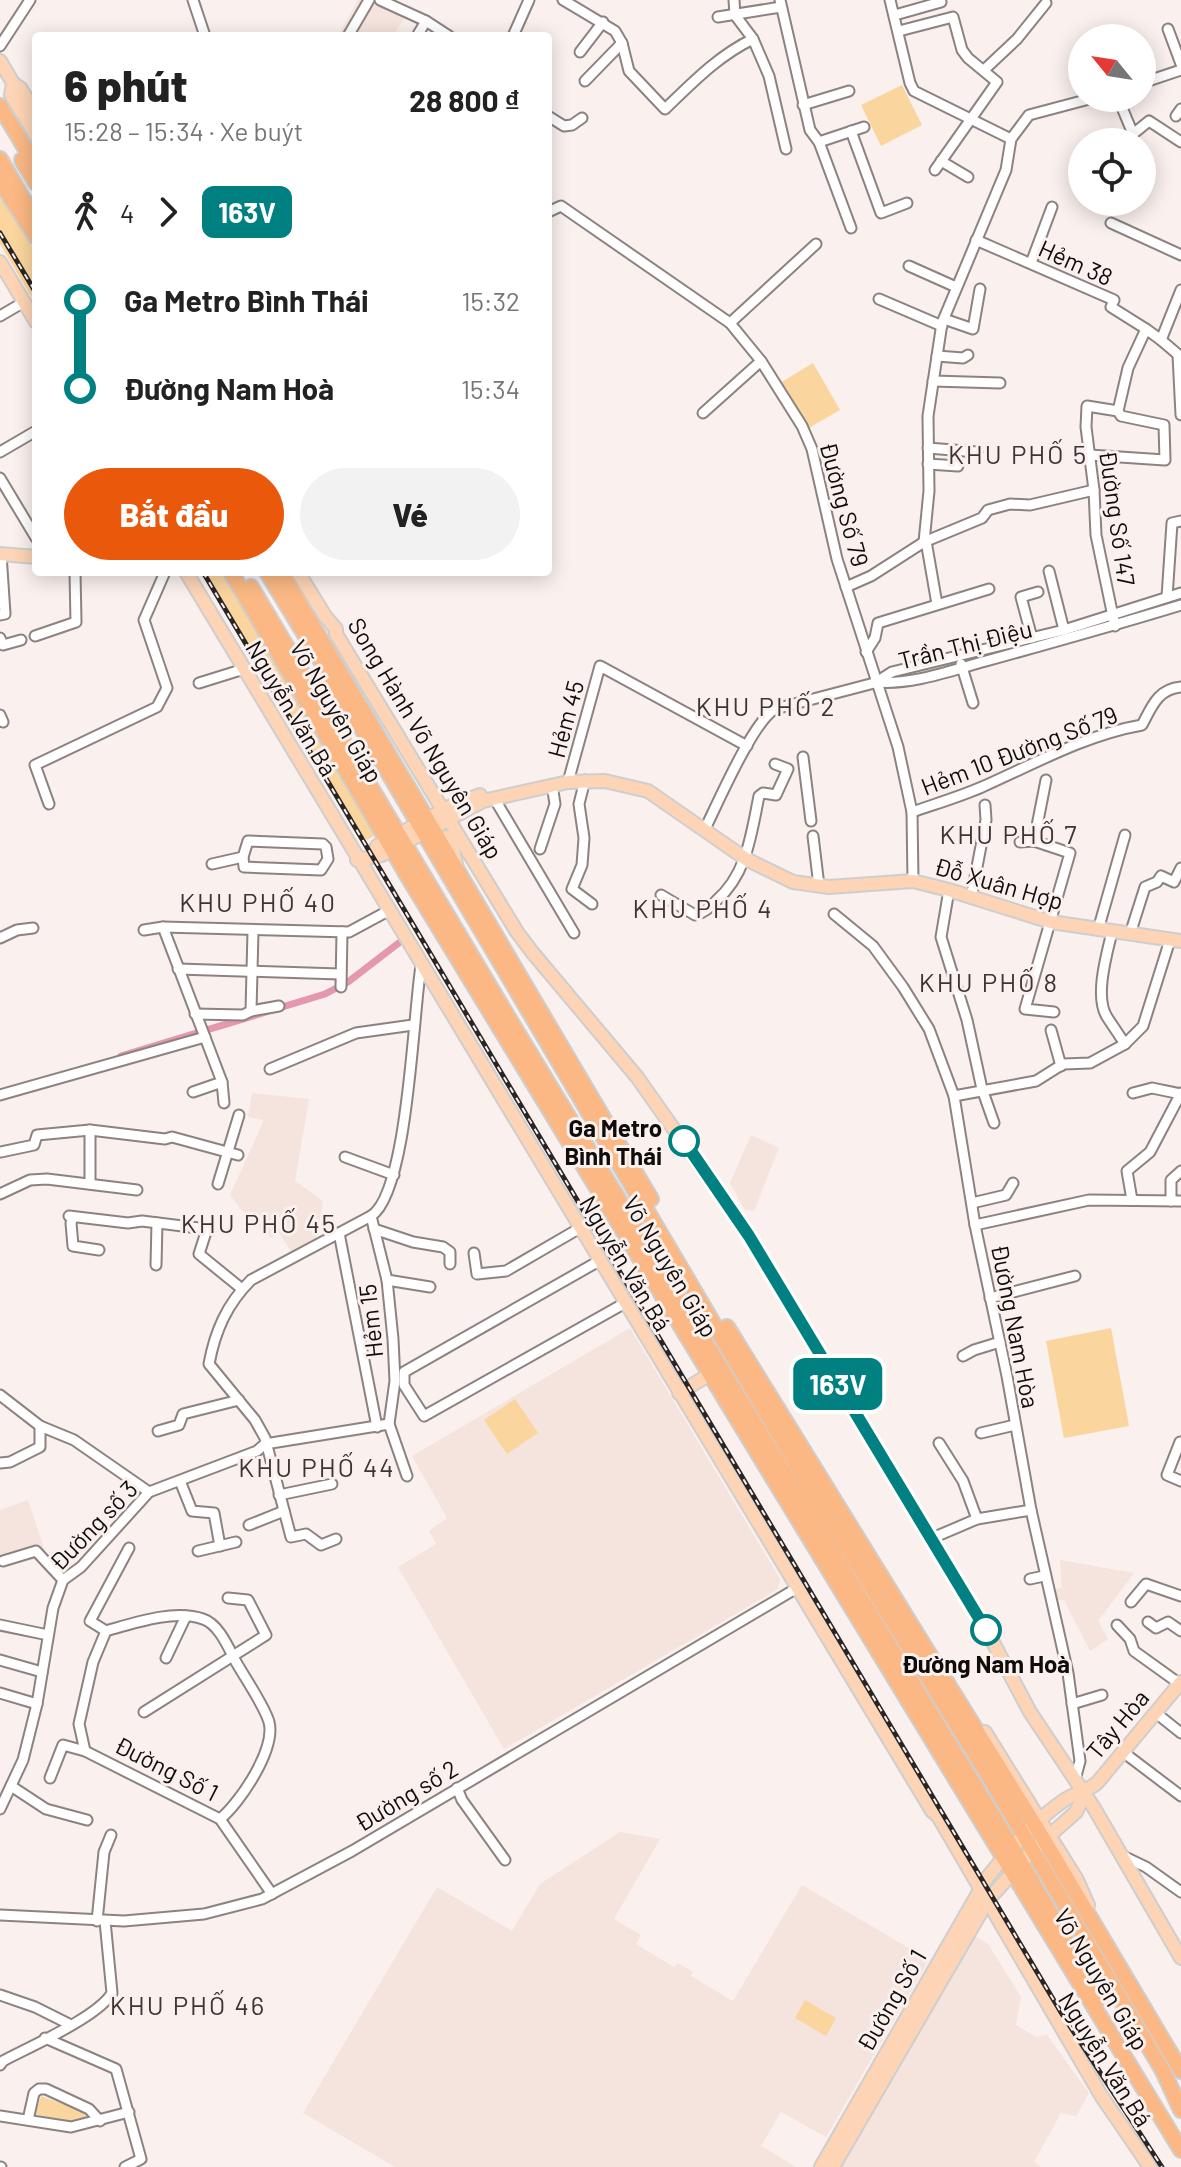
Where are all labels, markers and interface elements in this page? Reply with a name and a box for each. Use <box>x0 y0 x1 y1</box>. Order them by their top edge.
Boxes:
north arrow <box>1068 24 1156 112</box>
map controls <box>1068 24 1156 216</box>
text: 6 phút <box>64 58 187 111</box>
text: 28 800 ₫ <box>409 82 520 118</box>
text: 15:28 – 15:34 · Xe buýt <box>64 115 303 146</box>
button: locate <box>1068 128 1156 216</box>
icon: walk <box>64 190 108 234</box>
icon: forward <box>146 190 190 234</box>
text: 163V <box>218 195 276 229</box>
text: 4 <box>120 197 134 228</box>
street label: Hẻm 38 <box>1034 233 1118 291</box>
text: Ga Metro Bình Thái <box>124 282 369 318</box>
text: 15:32 <box>461 285 520 316</box>
text: Đường Nam Hoà <box>124 370 334 406</box>
text: 15:34 <box>461 373 520 404</box>
street label: Đường Số 79 <box>814 438 876 570</box>
district label: KHU PHỐ 5 <box>948 438 1088 469</box>
street label: Đường Số 147 <box>1094 448 1142 588</box>
button: Bắt đầu <box>64 468 284 560</box>
button: Vé <box>300 468 520 560</box>
street label: Song Hành Võ Nguyên Giáp <box>342 612 510 864</box>
street label: Trần Thị Điệu <box>895 613 1035 675</box>
street label: Võ Nguyên Giáp <box>284 634 390 788</box>
street label: Nguyễn Văn Bá <box>240 635 344 781</box>
street label: Hẻm 45 <box>541 677 589 761</box>
district label: KHU PHỐ 2 <box>696 690 836 721</box>
street label: Hẻm 10 Đường Số 79 <box>917 699 1121 801</box>
district label: KHU PHỐ 7 <box>939 818 1079 849</box>
street label: Đỗ Xuân Hợp <box>931 851 1067 915</box>
district label: KHU PHỐ 40 <box>179 886 337 917</box>
district label: KHU PHỐ 4 <box>632 892 774 923</box>
district label: KHU PHỐ 8 <box>919 966 1059 997</box>
place label: Ga Metro Bình Thái <box>564 1113 662 1170</box>
marker: Ga Metro Bình Thái <box>669 1126 699 1156</box>
street label: Nguyễn Văn Bá <box>574 1190 678 1336</box>
street label: Võ Nguyên Giáp <box>617 1190 725 1342</box>
district label: KHU PHỐ 45 <box>181 1207 337 1238</box>
street label: Đường Nam Hòa <box>986 1242 1046 1410</box>
street label: Hẻm 15 <box>352 1283 388 1359</box>
line badge: 163V <box>782 1358 894 1410</box>
text: 163V <box>809 1367 867 1401</box>
district label: KHU PHỐ 44 <box>238 1451 396 1482</box>
street label: Đường số 3 <box>43 1474 143 1576</box>
marker: Đường Nam Hoà <box>971 1615 1001 1645</box>
place label: Đường Nam Hoà <box>902 1649 1070 1678</box>
street label: Tây Hòa <box>1080 1683 1154 1765</box>
street label: Đường Số 1 <box>110 1730 224 1806</box>
street label: Đường số 2 <box>349 1753 463 1837</box>
street label: Võ Nguyên Giáp <box>1048 1903 1156 2055</box>
street label: Đường Số 1 <box>850 1944 932 2056</box>
street label: Nguyễn Văn Bá <box>1053 1986 1159 2132</box>
district label: KHU PHỐ 46 <box>110 1989 266 2020</box>

